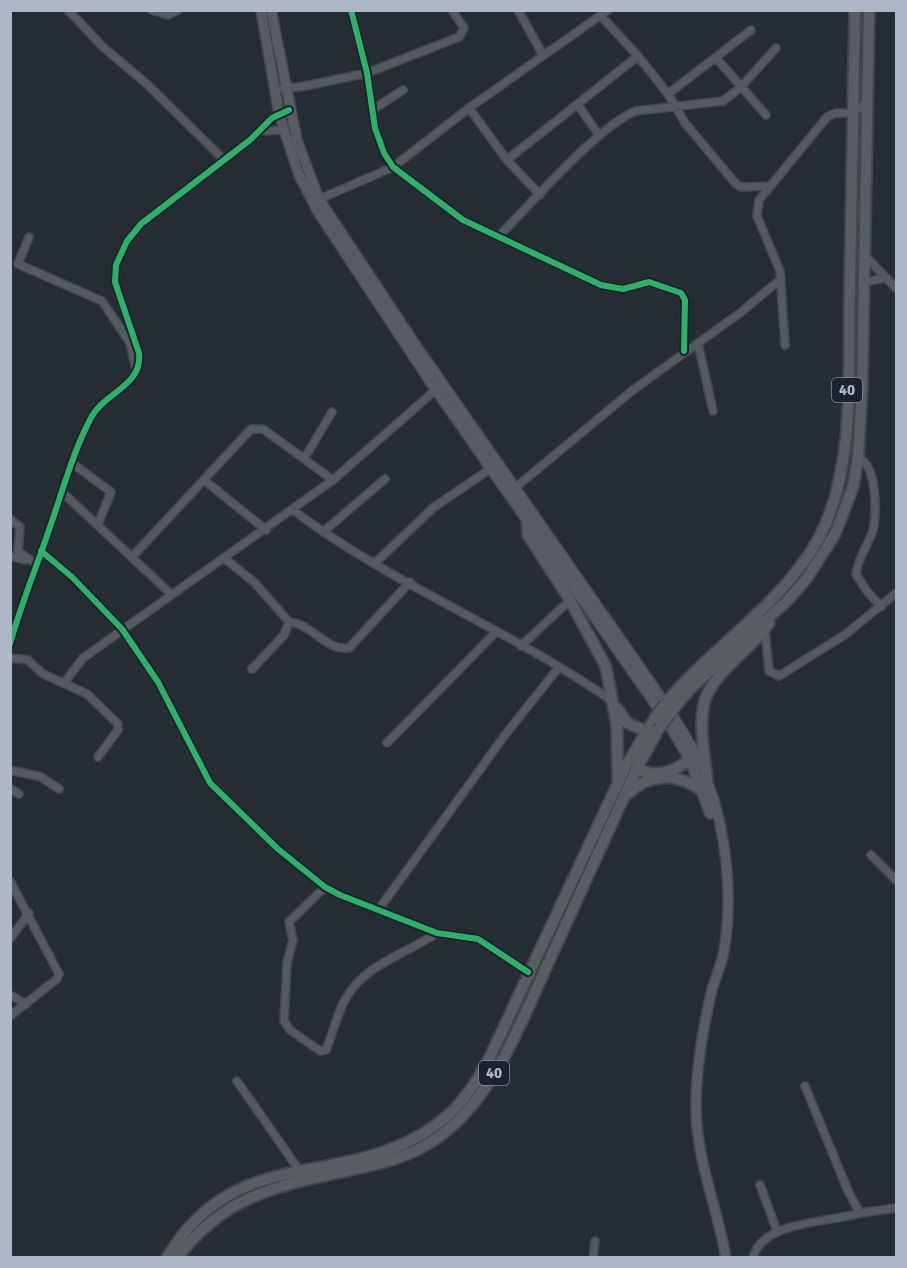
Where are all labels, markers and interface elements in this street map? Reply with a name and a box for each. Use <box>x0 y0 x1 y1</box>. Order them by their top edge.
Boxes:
road number: 40 <box>832 378 862 402</box>
road number: 40 <box>479 1061 509 1085</box>

